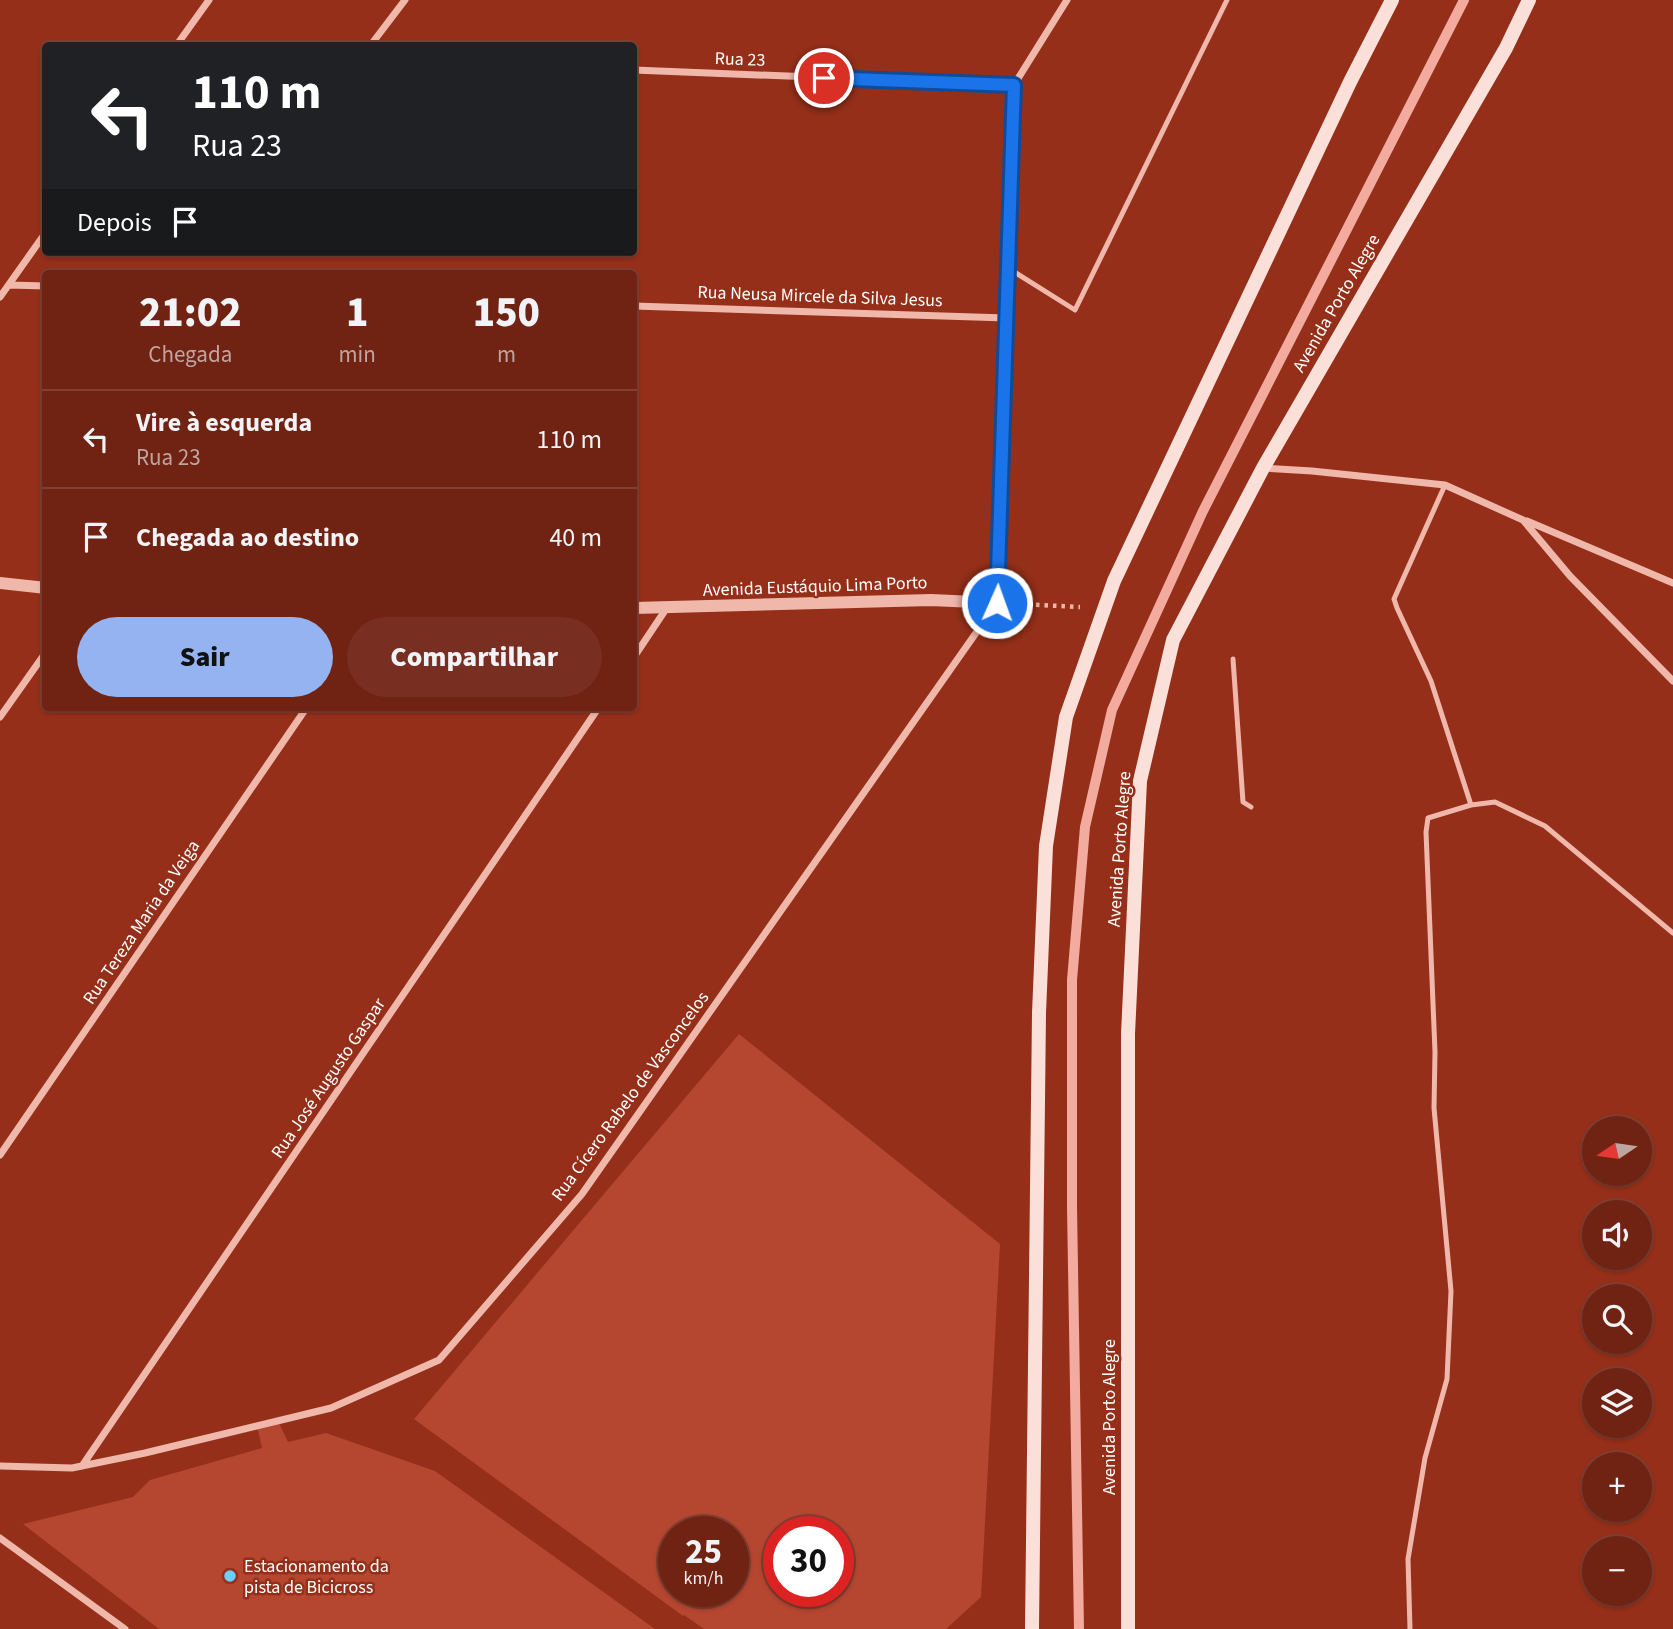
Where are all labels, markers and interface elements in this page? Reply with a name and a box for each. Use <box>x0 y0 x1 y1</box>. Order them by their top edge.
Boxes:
street label: Rua 23 <box>714 46 766 73</box>
pin <box>794 48 854 108</box>
text: 110 m <box>192 58 321 128</box>
icon: arrive <box>805 59 843 97</box>
icon: left <box>77 70 168 161</box>
text: Rua 23 <box>192 123 282 169</box>
icon: arrive <box>166 203 204 241</box>
text: Depois <box>77 204 152 241</box>
street label: Avenida Porto Alegre <box>1287 229 1386 377</box>
street label: Rua Neusa Mircele da Silva Jesus <box>697 280 943 313</box>
text: 21:02 <box>139 283 242 343</box>
text: 1 <box>346 283 368 343</box>
text: 150 <box>473 283 540 343</box>
text: Chegada <box>148 338 232 371</box>
text: min <box>339 338 376 371</box>
text: m <box>497 338 516 371</box>
text: Vire à esquerda <box>136 404 312 441</box>
icon: left <box>77 420 115 458</box>
text: 110 m <box>536 421 602 458</box>
text: Rua 23 <box>136 441 201 474</box>
icon: arrive <box>77 518 115 556</box>
text: Chegada ao destino <box>136 519 359 556</box>
text: 40 m <box>549 519 602 556</box>
position arrow <box>960 566 1034 640</box>
street label: Avenida Eustáquio Lima Porto <box>702 570 928 603</box>
button: Sair <box>77 617 333 697</box>
button: Compartilhar <box>347 617 602 697</box>
street label: Avenida Porto Alegre <box>1102 770 1137 928</box>
street label: Rua Tereza Maria da Veiga <box>77 835 206 1009</box>
street label: Rua Cícero Rabelo de Vasconcelos <box>546 986 715 1206</box>
street label: Rua José Augusto Gaspar <box>265 992 392 1163</box>
north arrow <box>1582 1116 1652 1186</box>
map controls <box>1582 1116 1652 1606</box>
button: sound <box>1582 1200 1652 1270</box>
button: search <box>1582 1284 1652 1354</box>
street label: Avenida Porto Alegre <box>1097 1339 1122 1495</box>
button: layers <box>1582 1368 1652 1438</box>
button: + <box>1582 1452 1652 1522</box>
speed limit sign: 30 <box>763 1516 854 1607</box>
text: 25 <box>685 1527 722 1577</box>
button: − <box>1582 1536 1652 1606</box>
place label: Estacionamento da pista de Bicicross <box>244 1554 389 1600</box>
text: km/h <box>684 1566 723 1591</box>
marker: Estacionamento da pista de Bicicross <box>222 1568 238 1584</box>

